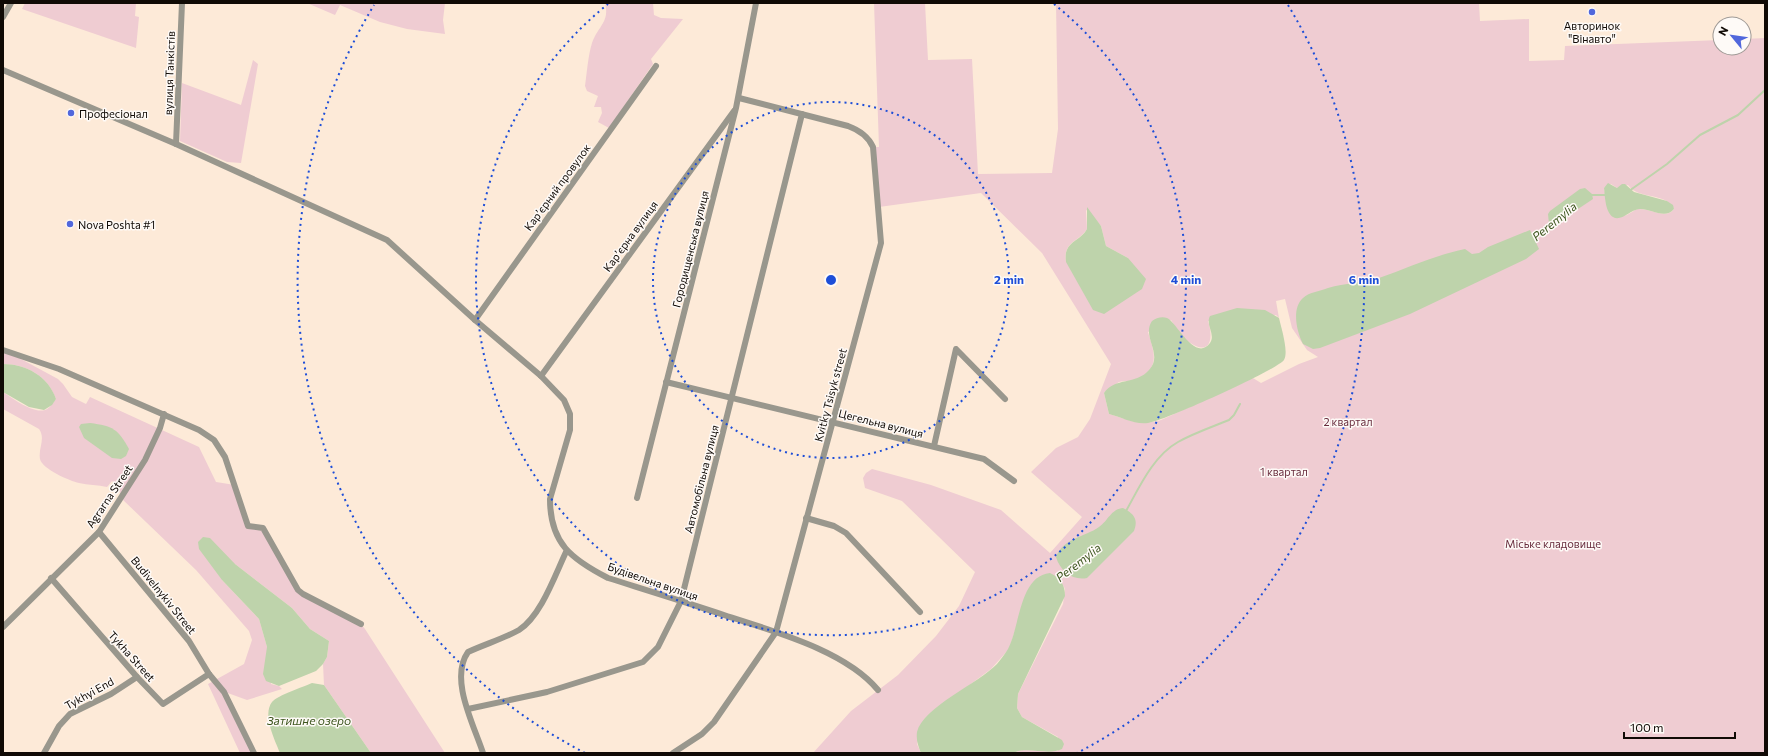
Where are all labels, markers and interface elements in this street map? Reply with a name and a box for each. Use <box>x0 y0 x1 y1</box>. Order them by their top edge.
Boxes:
marker: Авторинок "Вінавто" <box>1587 7 1597 17</box>
north arrow <box>1712 16 1752 56</box>
place label: Авторинок "Вінавто" <box>1564 19 1620 45</box>
text: N <box>1715 24 1731 38</box>
street label: вулиця Танкістів <box>161 31 177 115</box>
place label: Професіонал <box>79 107 148 120</box>
marker: Професіонал <box>66 108 76 118</box>
street label: Карʼєрний провулок <box>521 141 593 233</box>
street label: Городищенська вулиця <box>669 189 711 309</box>
street label: Карʼєрна вулиця <box>600 198 660 274</box>
water label: Peremylia <box>1529 199 1579 243</box>
place label: Nova Poshta #1 <box>78 218 155 231</box>
marker: Nova Poshta #1 <box>65 219 75 229</box>
text: 2 min <box>994 272 1024 286</box>
text: 4 min <box>1171 272 1201 286</box>
text: 6 min <box>1349 272 1379 286</box>
centre of rings <box>824 273 838 287</box>
street label: Kvitky Tsisyk street <box>811 346 849 443</box>
street label: Цегельна вулиця <box>837 406 925 440</box>
park label: 2 квартал <box>1323 415 1373 428</box>
street label: Автомобільна вулиця <box>681 424 721 534</box>
street label: Agrarna Street <box>83 462 135 530</box>
park label: 1 квартал <box>1260 465 1308 478</box>
park label: Міське кладовище <box>1505 537 1601 550</box>
water label: Peremylia <box>1053 540 1103 584</box>
street label: Budivelnykiv Street <box>129 554 200 637</box>
street label: Будівельна вулиця <box>606 559 700 603</box>
street label: Tykha Street <box>106 628 158 684</box>
street label: Tykhyi End <box>62 674 116 712</box>
water label: Затишне озеро <box>267 713 351 727</box>
scale bar <box>1624 714 1735 740</box>
text: 100 m <box>1630 720 1664 734</box>

